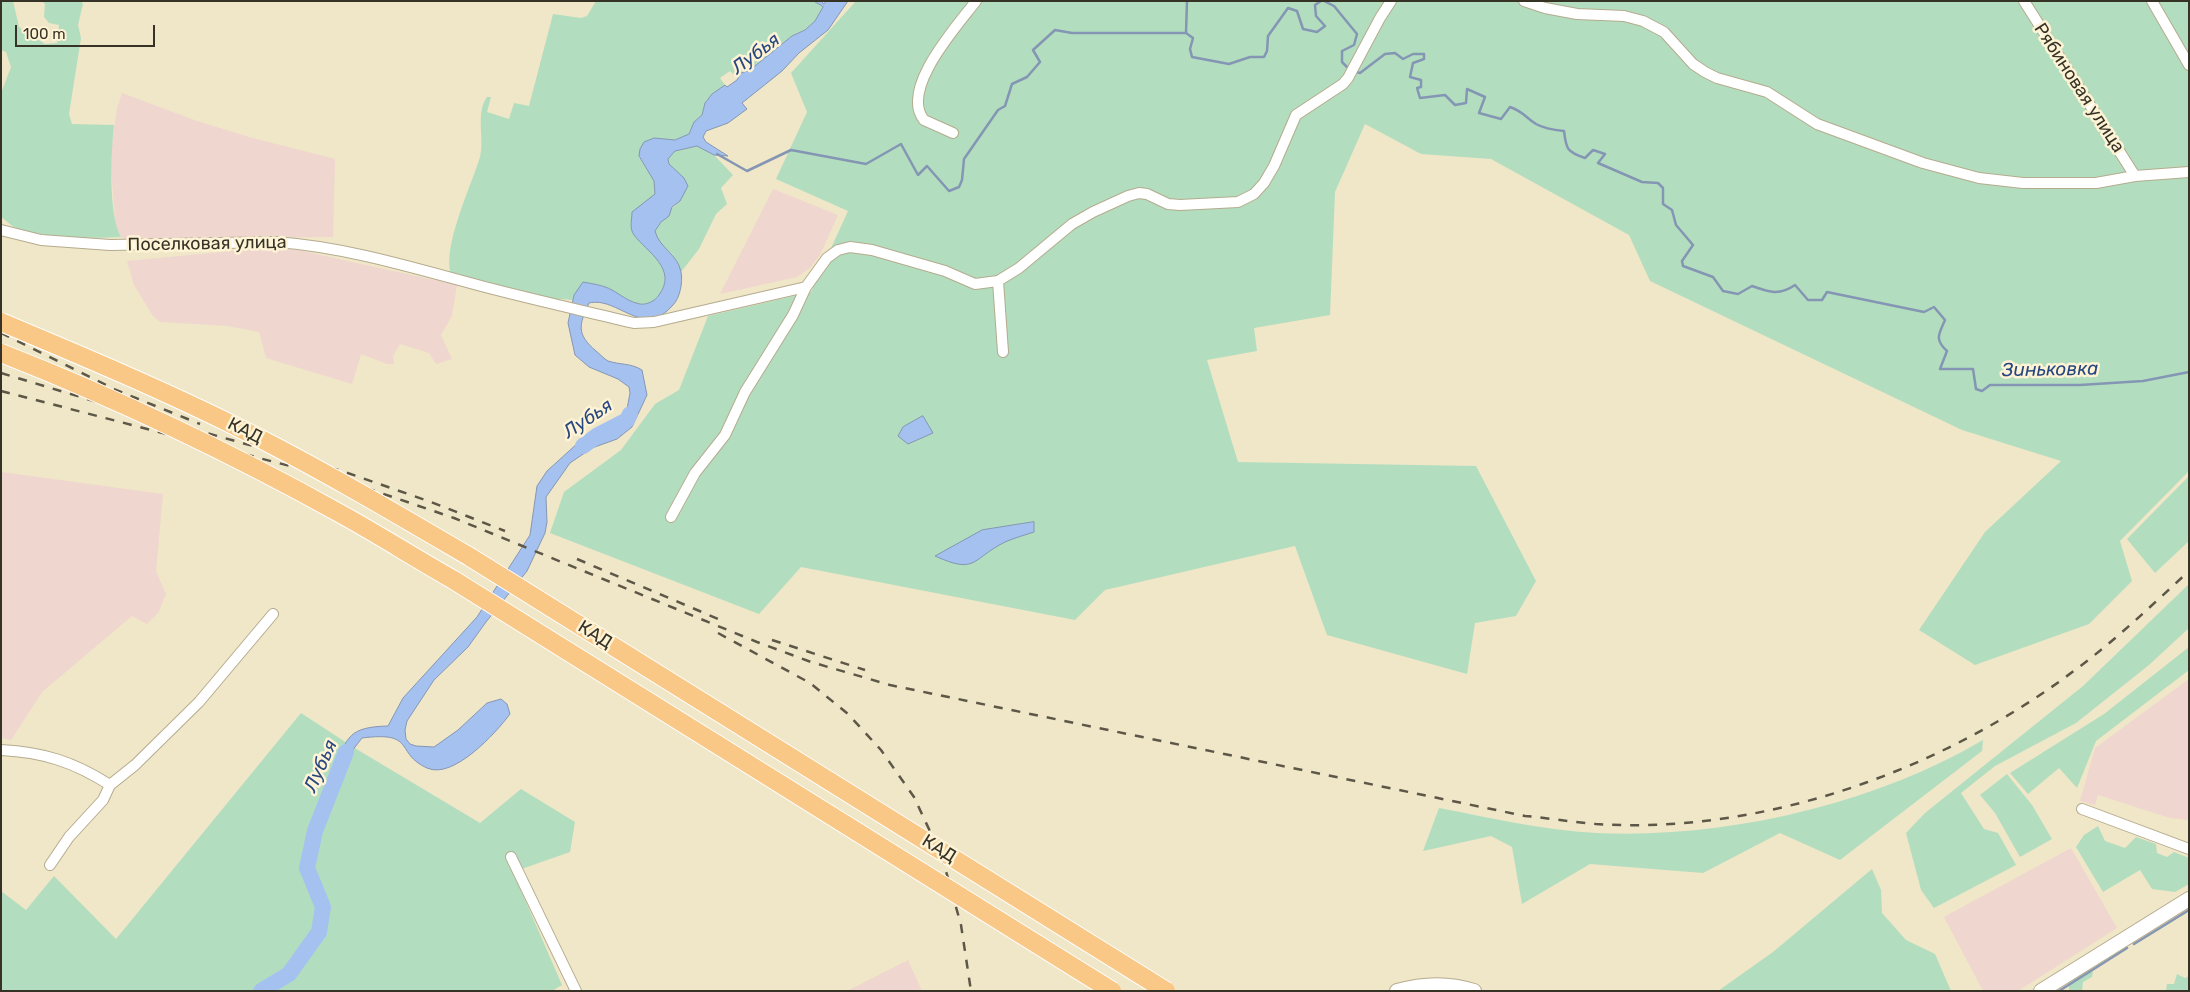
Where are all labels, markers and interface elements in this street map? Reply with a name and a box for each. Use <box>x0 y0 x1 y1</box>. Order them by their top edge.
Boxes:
scale bar <box>18 15 158 47</box>
street label: Рябиновая улица <box>2029 19 2129 157</box>
text: 100 m <box>23 25 65 43</box>
water label: Лубья <box>727 28 785 80</box>
street label: Поселковая улица <box>127 232 287 256</box>
water label: Зиньковка <box>2002 358 2098 382</box>
water label: Лубья <box>559 394 617 444</box>
street label: КАД <box>224 413 266 449</box>
street label: КАД <box>574 616 616 654</box>
water label: Лубья <box>299 736 343 796</box>
street label: КАД <box>918 830 960 868</box>

